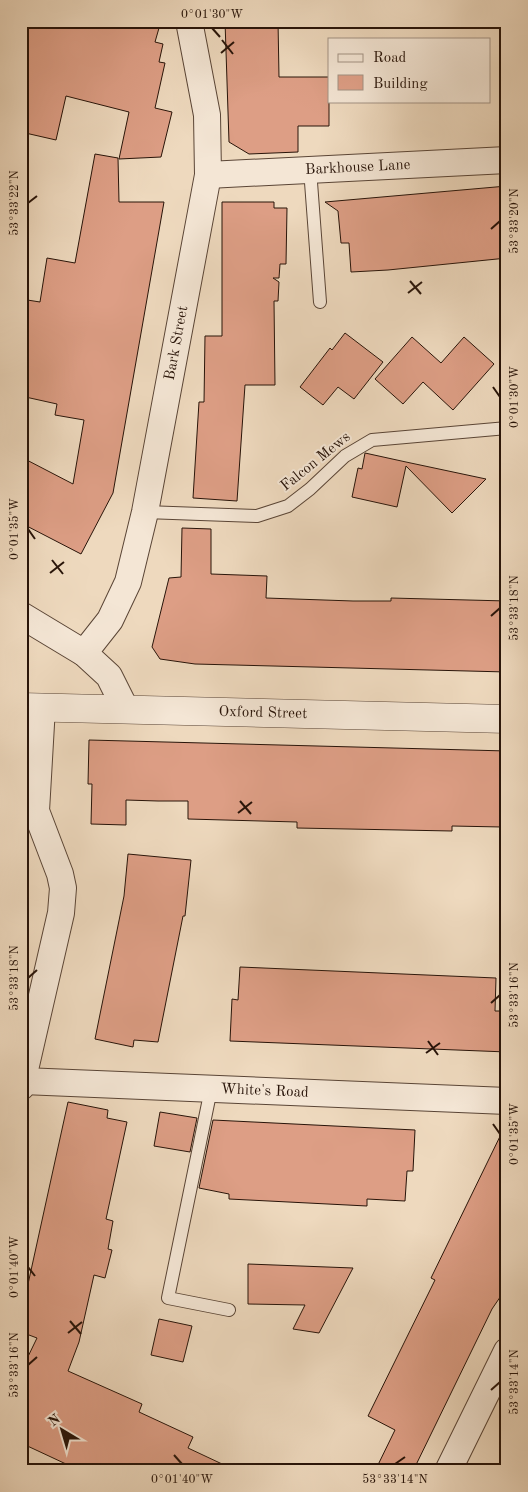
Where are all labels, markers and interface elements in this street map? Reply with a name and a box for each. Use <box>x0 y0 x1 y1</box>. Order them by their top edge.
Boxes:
text: 0°01'30"W <box>181 9 243 21</box>
legend <box>328 38 490 102</box>
text: Road <box>373 51 407 66</box>
text: Building <box>373 77 428 92</box>
street label: Barkhouse Lane <box>305 157 411 178</box>
text: 53°33'22"N <box>8 170 21 236</box>
text: 53°33'20"N <box>508 188 521 254</box>
street label: Bark Street <box>162 304 191 382</box>
text: 0°01'30"W <box>509 366 521 428</box>
street label: Falcon Mews <box>278 430 354 494</box>
text: 0°01'35"W <box>8 498 21 560</box>
text: 53°33'18"N <box>508 575 521 641</box>
street label: Oxford Street <box>218 704 307 722</box>
text: 53°33'18"N <box>8 945 21 1011</box>
text: 53°33'16"N <box>508 962 521 1028</box>
street label: White's Road <box>220 1082 309 1100</box>
text: 0°01'35"W <box>508 1103 521 1165</box>
text: 0°01'40"W <box>9 1236 21 1298</box>
text: 53°33'16"N <box>8 1332 21 1398</box>
text: 53°33'14"N <box>508 1349 521 1415</box>
north arrow <box>38 1404 88 1454</box>
text: N <box>46 1412 63 1429</box>
text: 53°33'14"N <box>362 1473 428 1486</box>
text: 0°01'40"W <box>151 1474 213 1486</box>

